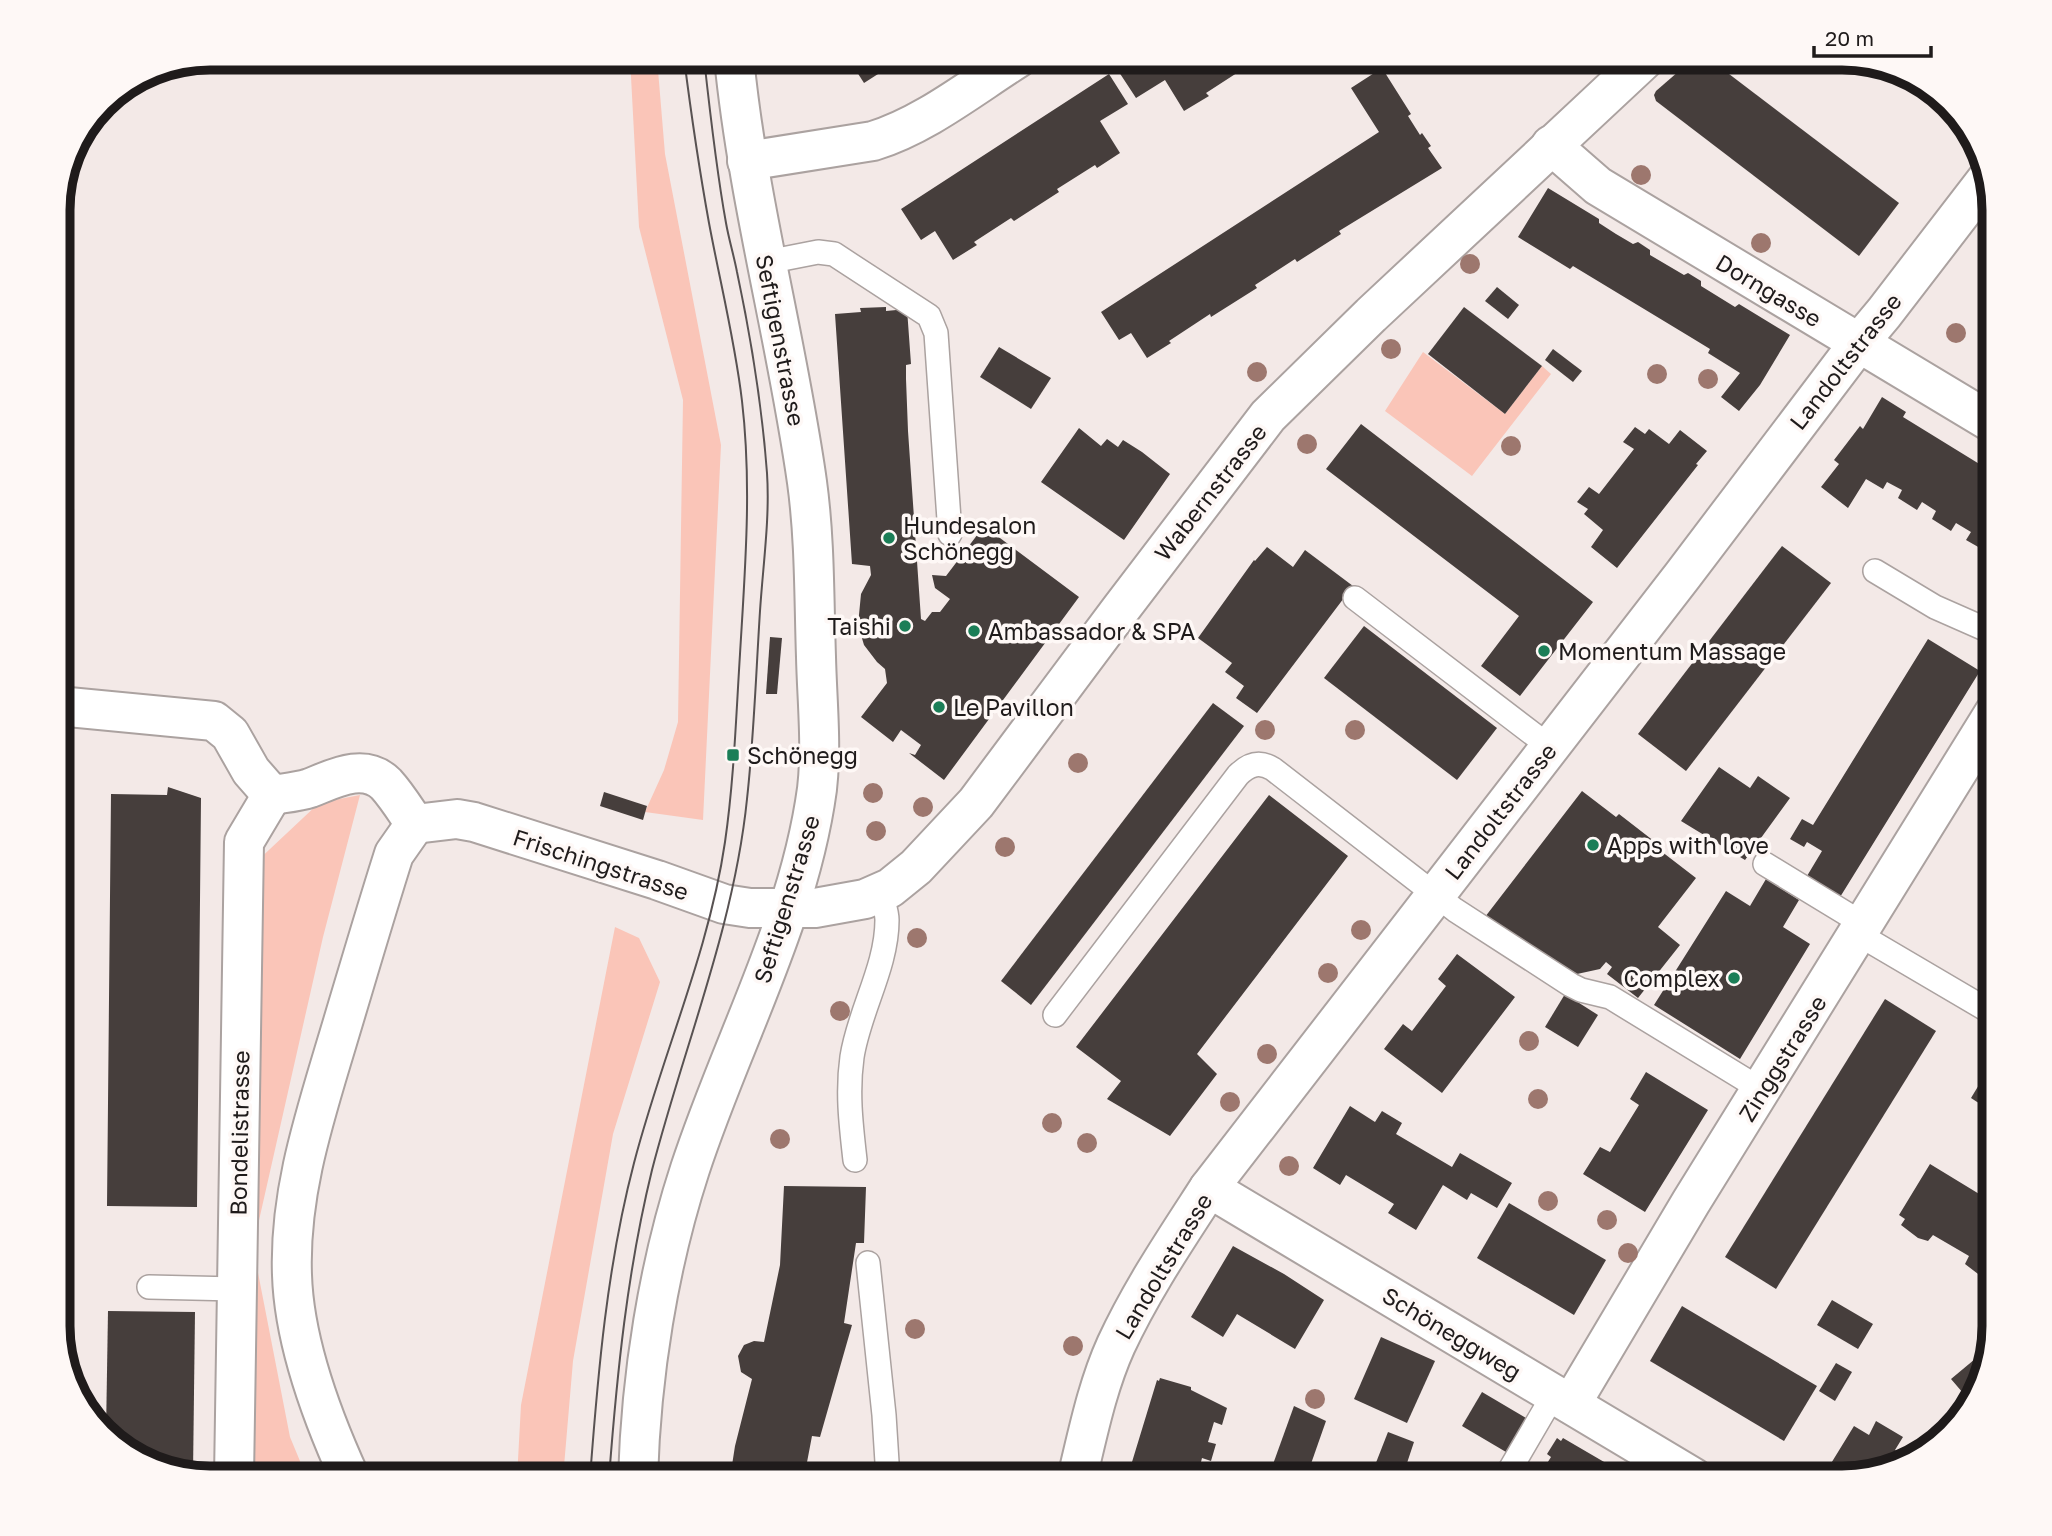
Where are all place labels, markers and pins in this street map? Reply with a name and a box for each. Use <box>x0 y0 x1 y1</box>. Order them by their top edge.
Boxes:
place label: Hundesalon Schönegg <box>903 511 1036 565</box>
marker: Hundesalon Schönegg <box>881 530 897 546</box>
place label: Taishi <box>827 612 891 640</box>
place label: Ambassador & SPA <box>988 617 1195 645</box>
marker: Taishi <box>897 618 913 634</box>
marker: Ambassador & SPA <box>966 623 982 639</box>
place label: Momentum Massage <box>1558 637 1786 665</box>
marker: Momentum Massage <box>1536 643 1552 659</box>
place label: Le Pavillon <box>953 693 1074 721</box>
marker: Le Pavillon <box>931 699 947 715</box>
place label: Schönegg <box>747 741 858 769</box>
marker: Schönegg <box>725 747 741 763</box>
place label: Apps with love <box>1607 831 1769 859</box>
marker: Apps with love <box>1585 837 1601 853</box>
place label: Complex <box>1623 964 1720 992</box>
marker: Complex <box>1726 970 1742 986</box>

